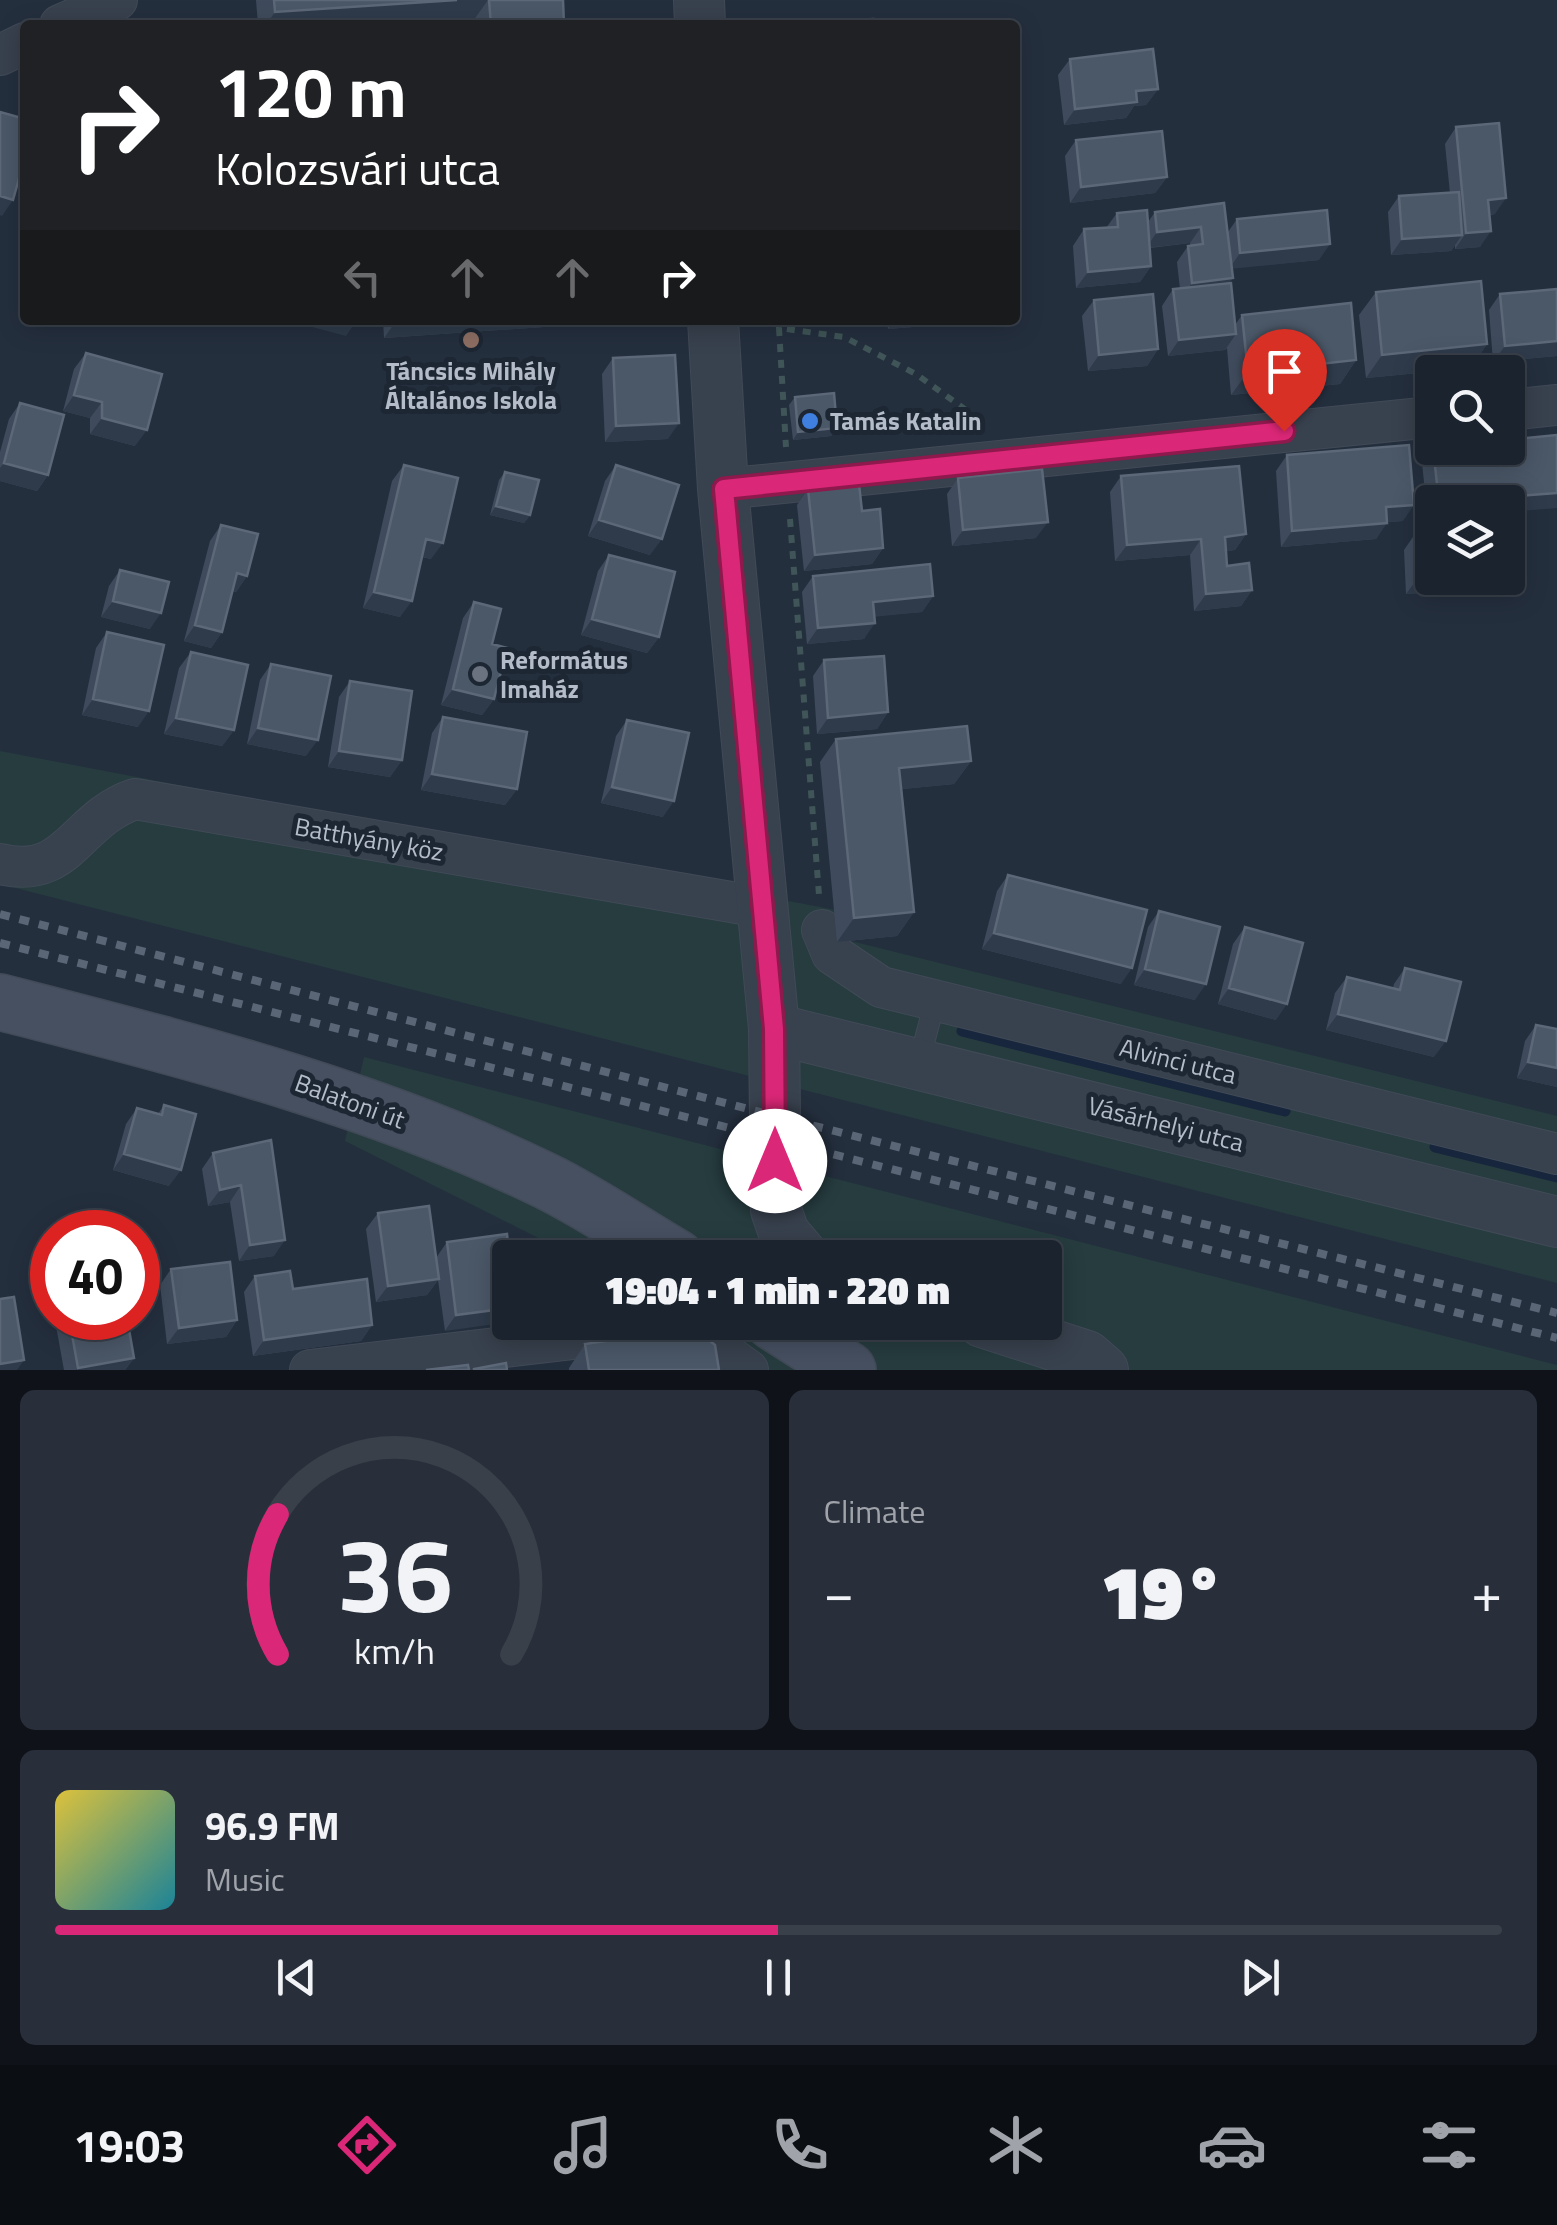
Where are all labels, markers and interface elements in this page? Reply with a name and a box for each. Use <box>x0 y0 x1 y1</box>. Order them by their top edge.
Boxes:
text: 120 m <box>215 38 407 144</box>
icon: right <box>50 60 180 190</box>
text: Kolozsvári utca <box>215 134 500 202</box>
icon: left <box>335 250 390 305</box>
icon: ahead <box>440 250 495 305</box>
icon: ahead <box>545 250 600 305</box>
icon: right <box>650 250 705 305</box>
marker: Táncsics Mihály Általános Iskola <box>460 329 482 351</box>
pin <box>1242 329 1327 432</box>
icon: arrive <box>1257 344 1312 399</box>
place label: Táncsics Mihály Általános Iskola <box>385 352 557 419</box>
map controls <box>1415 355 1525 595</box>
button: search <box>1415 355 1525 465</box>
place label: Tamás Katalin <box>830 402 982 440</box>
marker: Tamás Katalin <box>799 410 821 432</box>
button: layers <box>1415 485 1525 595</box>
place label: Református Imaház <box>500 641 628 708</box>
marker: Református Imaház <box>469 663 491 685</box>
street label: Batthyány köz <box>292 807 446 871</box>
street label: Alvinci utca <box>1116 1028 1241 1094</box>
street label: Balatoni út <box>290 1064 411 1139</box>
street label: Vásárhelyi utca <box>1084 1086 1248 1162</box>
position arrow <box>723 1109 827 1213</box>
speed limit sign: 40 <box>30 1210 160 1340</box>
text: 19:04 · 1 min · 220 m <box>604 1261 950 1319</box>
text: Climate <box>824 1487 925 1535</box>
text: 36 <box>336 1494 452 1652</box>
text: 19° <box>1101 1534 1225 1648</box>
text: − <box>824 1550 854 1633</box>
text: + <box>1471 1550 1502 1633</box>
text: km/h <box>354 1623 435 1678</box>
text: 96.9 FM <box>205 1797 340 1855</box>
text: Music <box>205 1855 285 1903</box>
icon: previous <box>269 1950 324 2005</box>
icon: pause <box>751 1950 806 2005</box>
icon: next <box>1233 1950 1288 2005</box>
icon: directions <box>332 2110 402 2180</box>
icon: music <box>548 2110 618 2180</box>
icon: phone <box>765 2110 835 2180</box>
icon: climate <box>981 2110 1051 2180</box>
icon: car <box>1197 2110 1267 2180</box>
icon: filters <box>1414 2110 1484 2180</box>
text: 19:03 <box>73 2111 186 2179</box>

